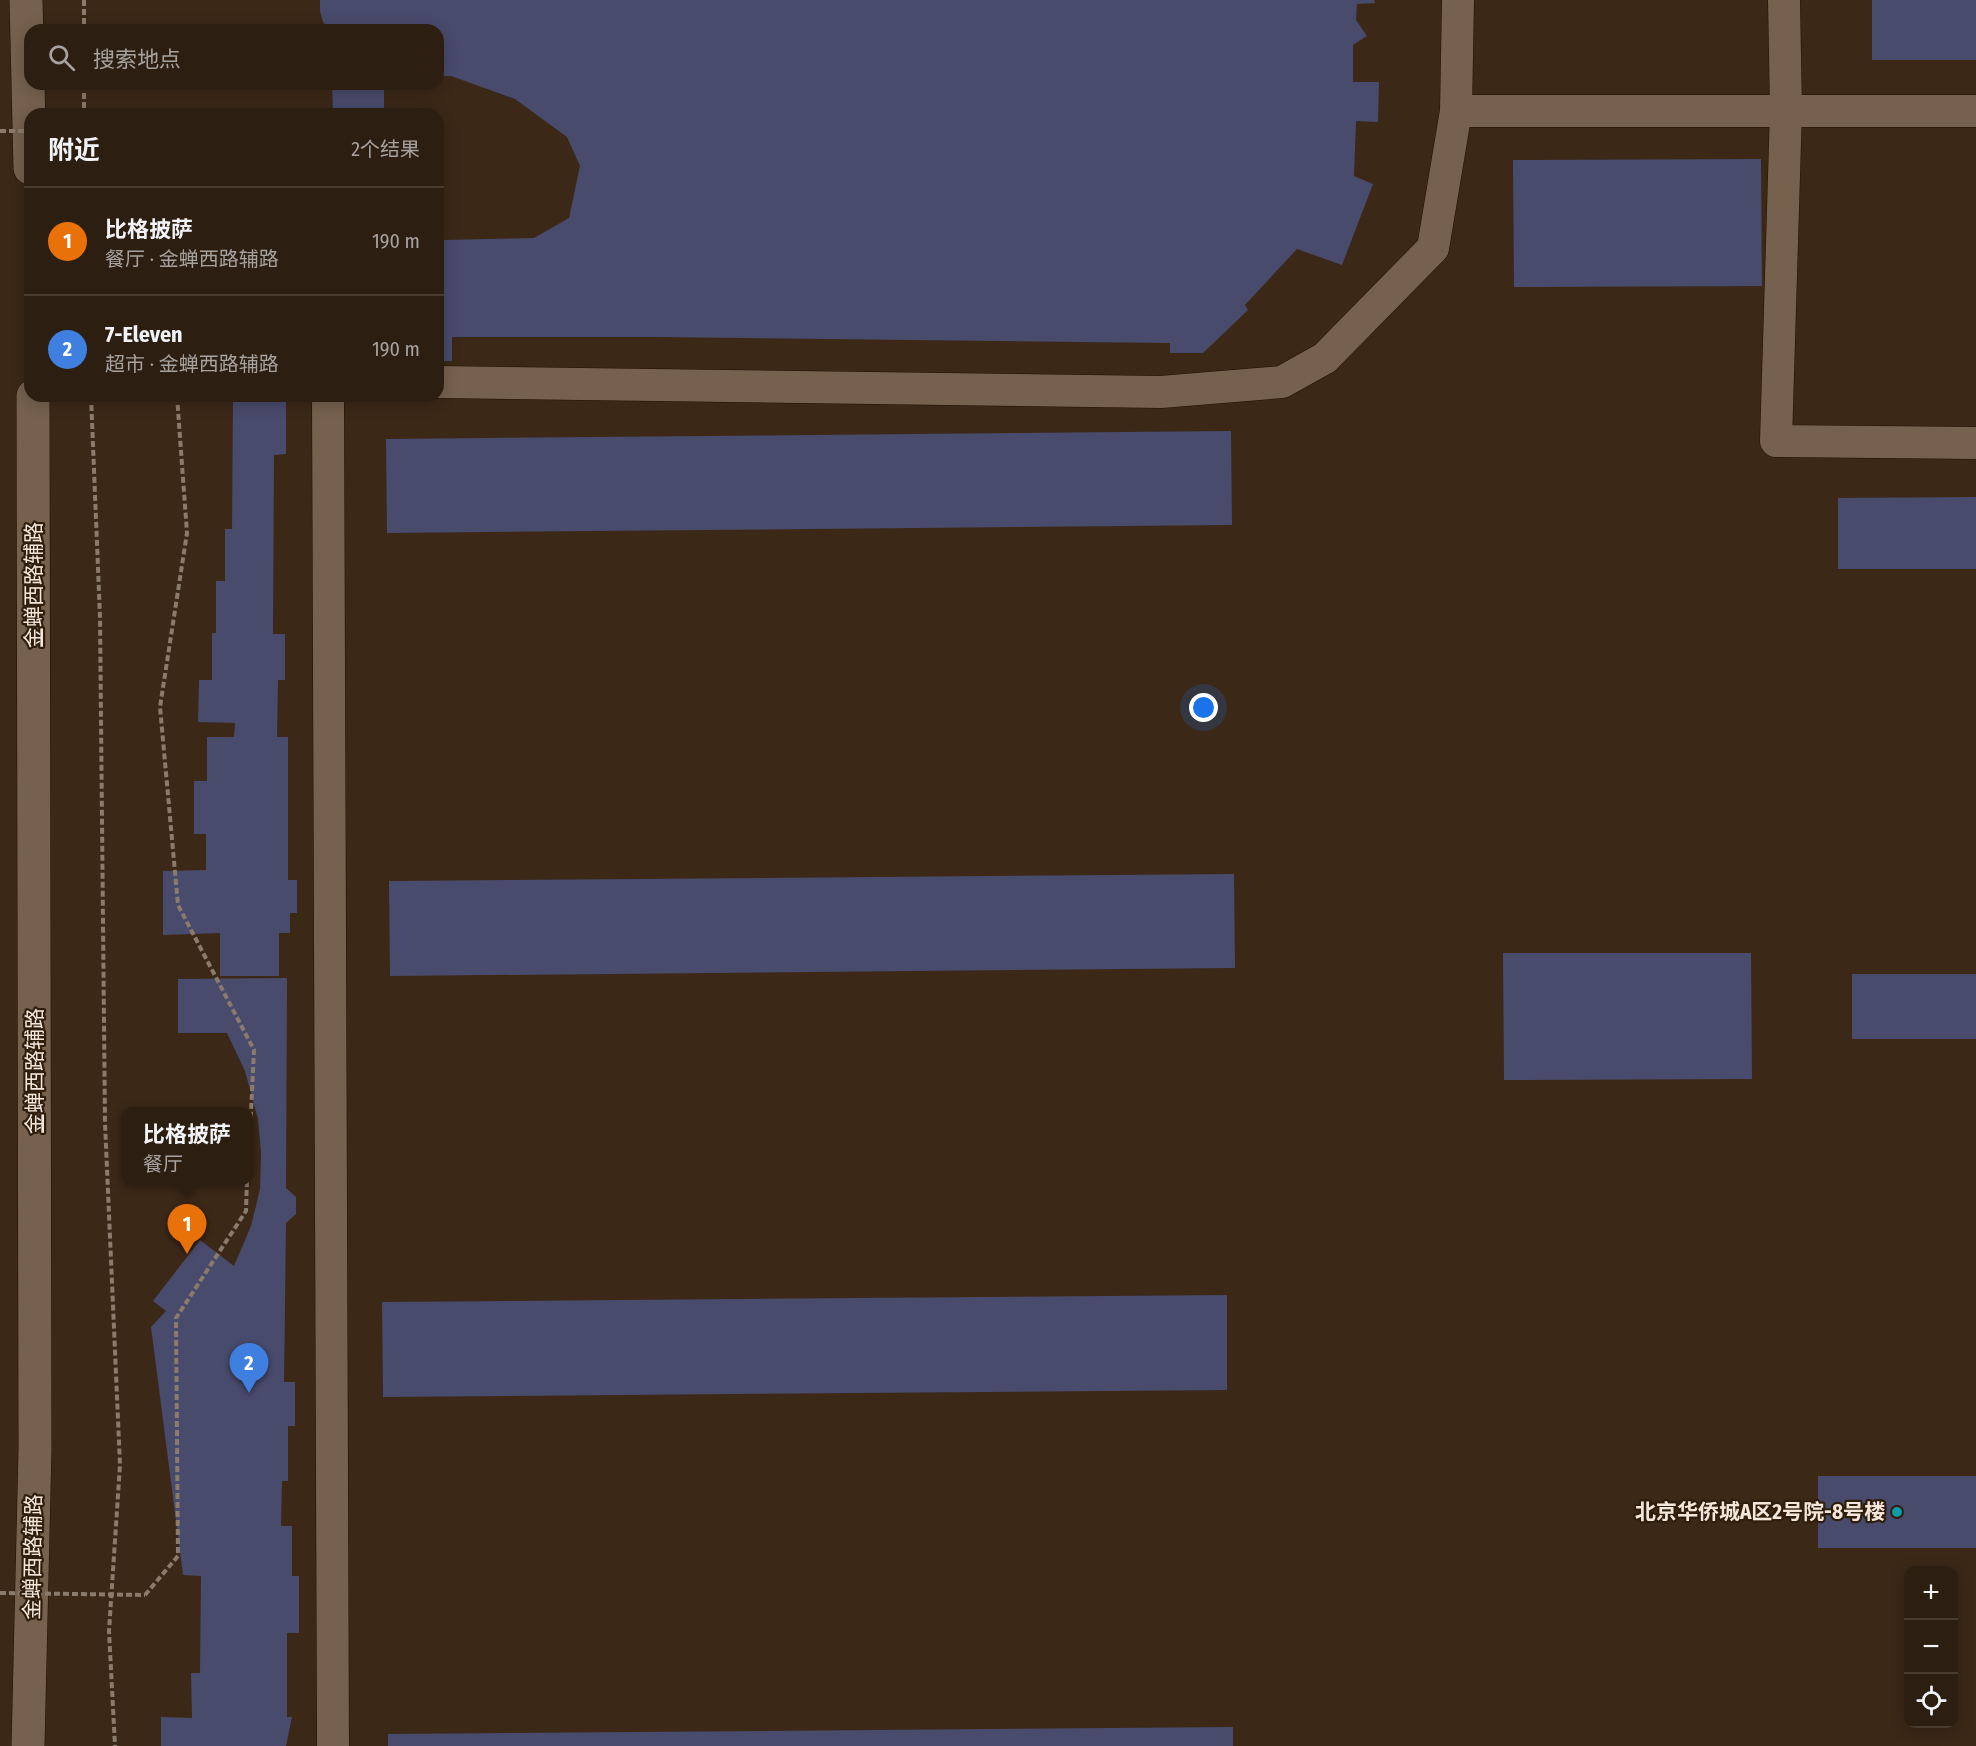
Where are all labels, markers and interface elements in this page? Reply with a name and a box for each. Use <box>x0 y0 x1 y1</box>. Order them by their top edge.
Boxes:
search box <box>24 24 444 90</box>
icon: search <box>45 41 78 74</box>
text: 搜索地点 <box>93 46 181 73</box>
text: 附近 <box>48 135 100 166</box>
text: 2个结果 <box>351 137 420 161</box>
text: 比格披萨 <box>105 216 193 243</box>
text: 1 <box>63 229 72 253</box>
text: 190 m <box>372 229 420 253</box>
text: 餐厅 · 金蝉西路辅路 <box>105 247 279 271</box>
text: 7-Eleven <box>105 321 183 348</box>
text: 2 <box>63 337 72 361</box>
text: 190 m <box>372 337 420 361</box>
text: 超市 · 金蝉西路辅路 <box>105 352 279 376</box>
street label: 金蝉西路辅路 <box>21 522 47 648</box>
your location <box>1189 693 1218 722</box>
street label: 金蝉西路辅路 <box>22 1008 48 1134</box>
popup <box>121 1107 253 1185</box>
text: 比格披萨 <box>143 1121 231 1148</box>
text: 餐厅 <box>143 1152 183 1176</box>
pin: 1 <box>168 1204 207 1254</box>
pin: 2 <box>230 1344 268 1393</box>
street label: 金蝉西路辅路 <box>19 1494 47 1620</box>
place label: 北京华侨城A区2号院-8号楼 <box>1635 1499 1885 1525</box>
marker: 北京华侨城A区2号院-8号楼 <box>1890 1505 1904 1519</box>
map controls <box>1904 1566 1958 1728</box>
button: + <box>1904 1566 1958 1620</box>
button: − <box>1904 1620 1958 1674</box>
button: locate <box>1904 1674 1958 1728</box>

